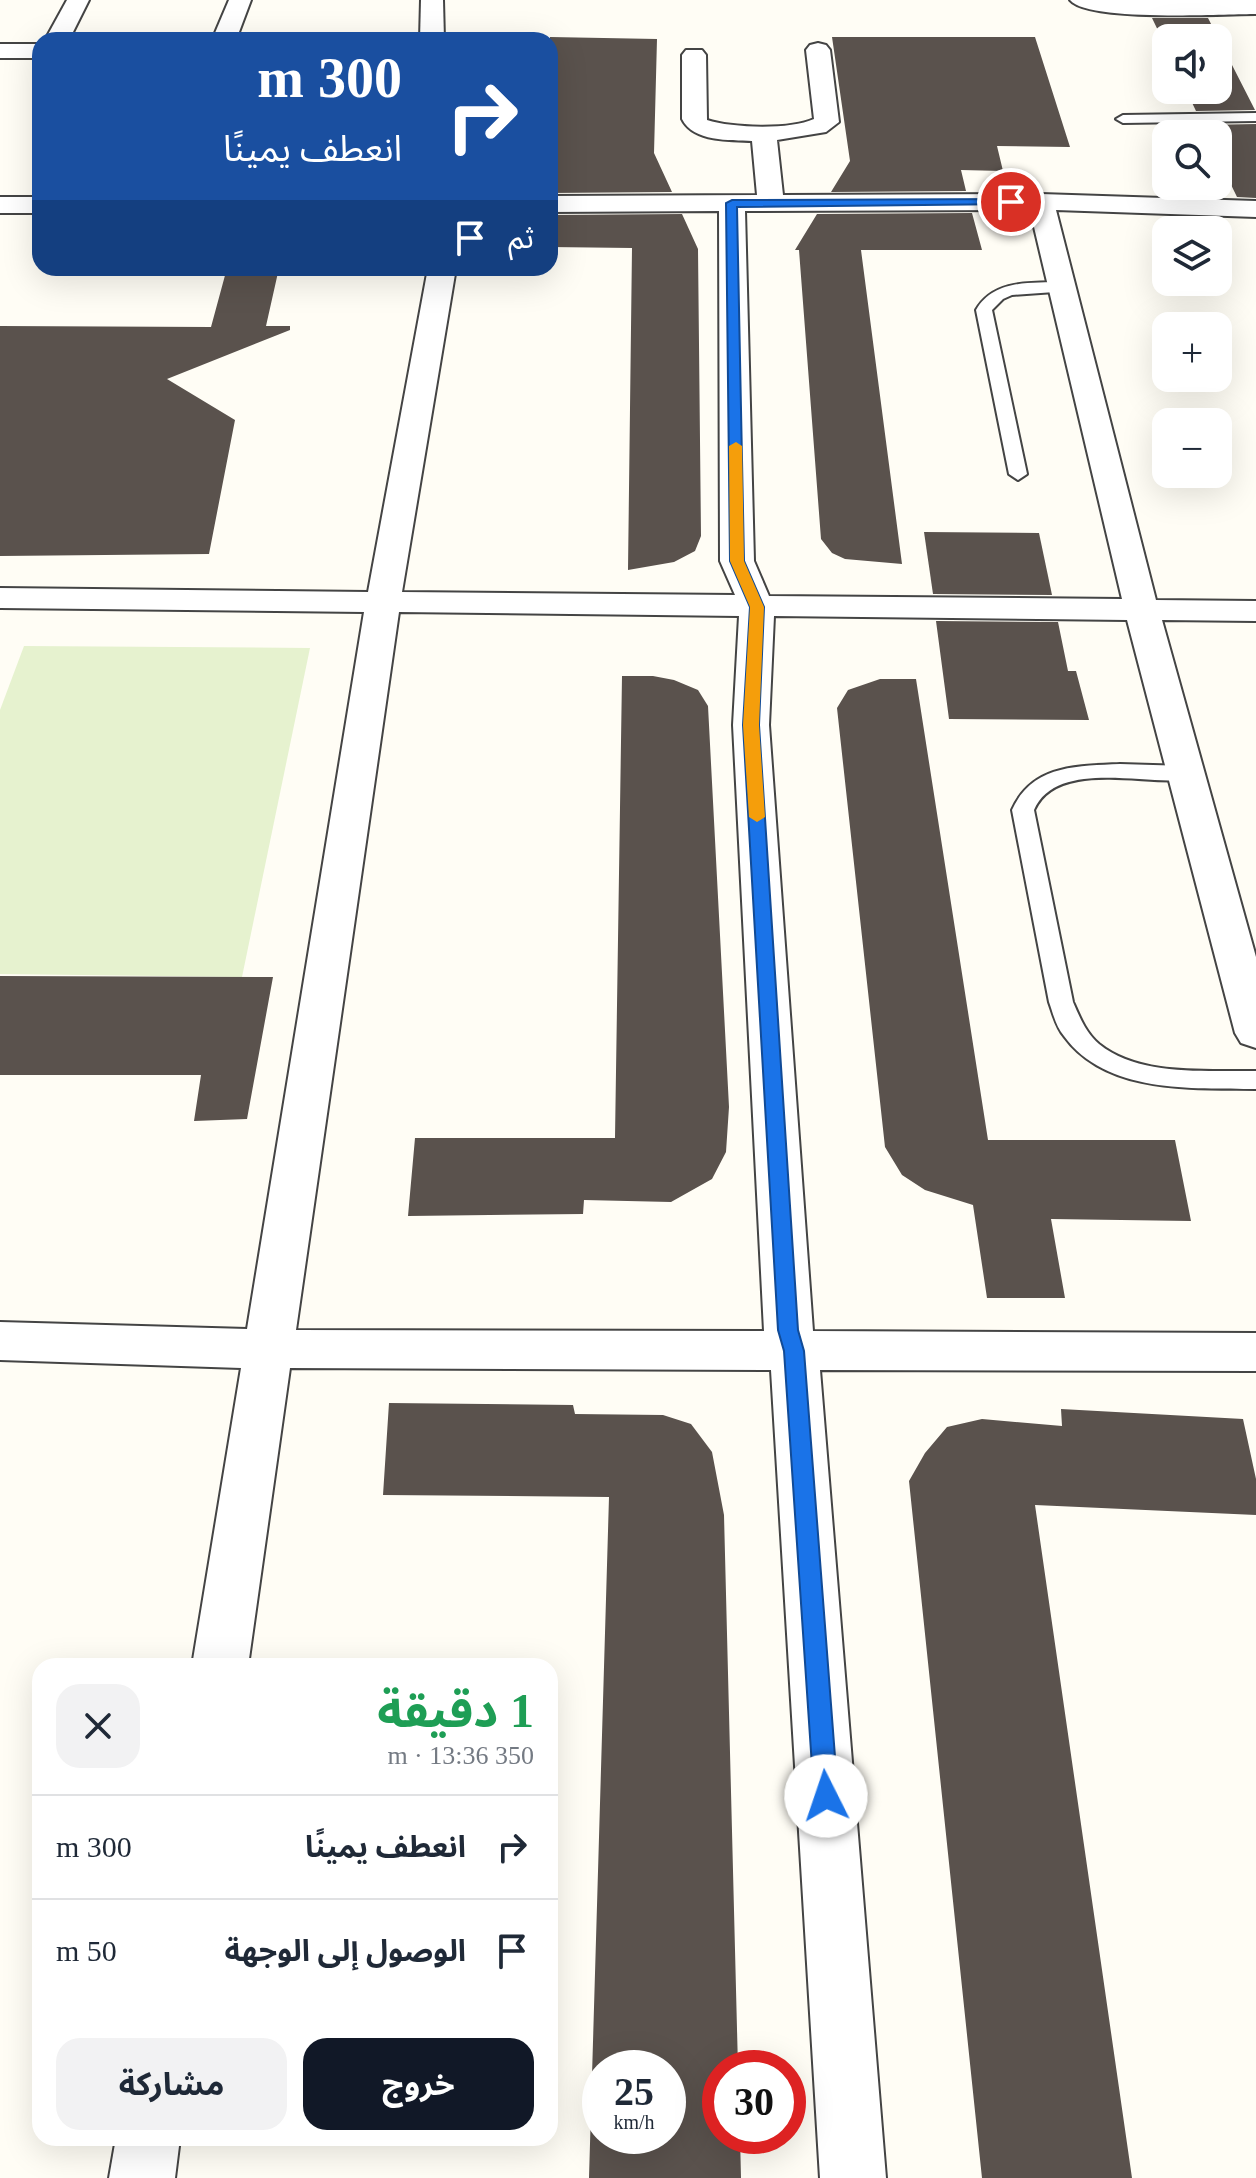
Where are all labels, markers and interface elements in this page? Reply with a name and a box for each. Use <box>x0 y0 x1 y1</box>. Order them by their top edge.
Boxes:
map controls <box>1152 24 1232 488</box>
button: sound <box>1152 24 1232 104</box>
text: 300 m <box>257 47 402 109</box>
icon: right <box>430 64 534 168</box>
button: search <box>1152 120 1232 200</box>
text: انعطف يمينًا <box>223 129 402 169</box>
pin <box>977 168 1045 236</box>
icon: arrive <box>989 180 1033 224</box>
icon: arrive <box>448 216 492 260</box>
button: layers <box>1152 216 1232 296</box>
text: ثم <box>508 221 534 254</box>
button: + <box>1152 312 1232 392</box>
button: − <box>1152 408 1232 488</box>
button: close <box>56 1684 140 1768</box>
text: 1 دقيقة <box>377 1684 534 1737</box>
text: 350 m · 13:36 <box>387 1741 534 1770</box>
position arrow <box>784 1754 868 1838</box>
icon: right <box>490 1825 534 1869</box>
text: 300 m <box>56 1830 132 1863</box>
text: انعطف يمينًا <box>305 1830 466 1863</box>
icon: arrive <box>490 1929 534 1973</box>
text: 50 m <box>56 1934 117 1967</box>
text: الوصول إلى الوجهة <box>224 1934 466 1967</box>
button: مشاركة <box>56 2038 287 2130</box>
button: خروج <box>303 2038 534 2130</box>
speed limit sign: 30 <box>702 2050 806 2154</box>
text: 25 <box>614 2069 654 2114</box>
text: km/h <box>613 2111 655 2133</box>

